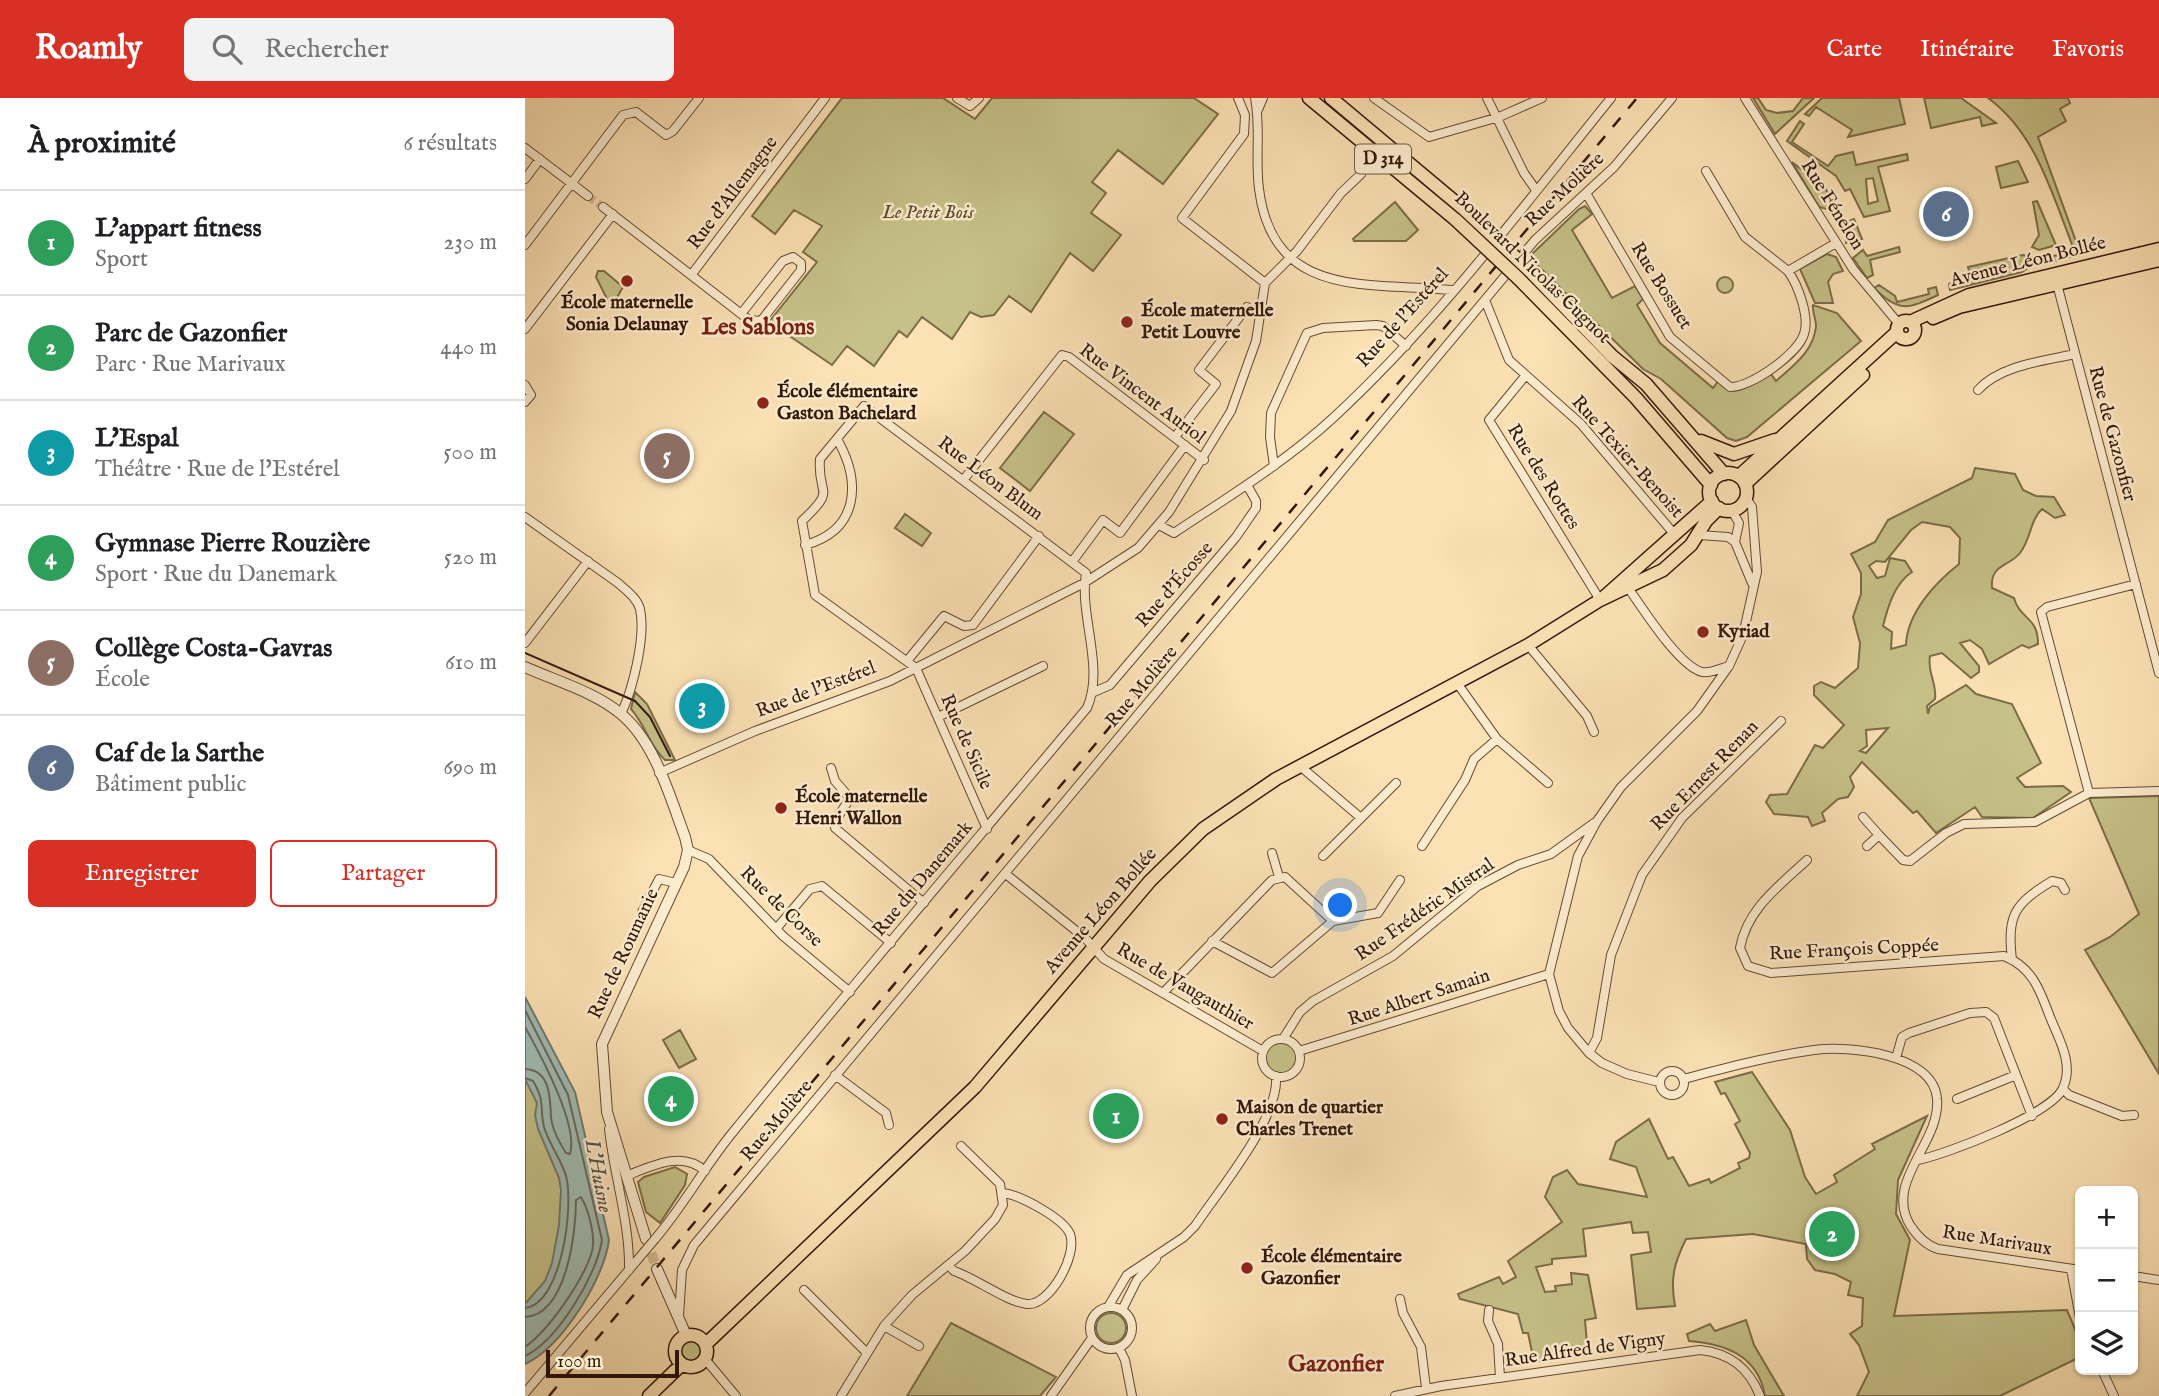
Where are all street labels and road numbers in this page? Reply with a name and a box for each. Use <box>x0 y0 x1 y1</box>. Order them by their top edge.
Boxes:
street label: Rue d'Allemagne <box>683 131 784 254</box>
road number: D 314 <box>1355 144 1411 174</box>
street label: Rue Molière <box>1520 147 1610 233</box>
street label: Rue Fénelon <box>1795 155 1869 255</box>
street label: Boulevard Nicolas Cugnot <box>1449 187 1616 349</box>
street label: Avenue Léon Bollée <box>1947 231 2109 293</box>
street label: Rue Bossuet <box>1625 238 1697 334</box>
street label: Rue de l'Estérel <box>1352 262 1455 373</box>
street label: Rue Vincent Auriol <box>1074 339 1211 450</box>
street label: Rue de Gazonfier <box>2082 364 2142 504</box>
street label: Rue Texier-Benoist <box>1566 391 1689 524</box>
street label: Rue des Rottes <box>1501 420 1585 534</box>
street label: Rue Léon Blum <box>932 431 1048 527</box>
street label: Rue d'Écosse <box>1130 536 1219 633</box>
street label: Rue Molière <box>1101 641 1183 733</box>
street label: Rue de l'Estérel <box>753 656 880 724</box>
street label: Rue de Sicile <box>934 691 998 794</box>
street label: Rue Ernest Renan <box>1646 716 1764 836</box>
street label: Rue du Danemark <box>868 816 979 942</box>
street label: Avenue Léon Bollée <box>1039 843 1163 980</box>
street label: Rue Frédéric Mistral <box>1351 853 1500 967</box>
street label: Rue de Corse <box>734 861 828 953</box>
street label: Rue de Roumanie <box>583 885 665 1023</box>
street label: Rue François Coppée <box>1768 934 1940 966</box>
street label: Rue de Vaugauthier <box>1112 938 1258 1036</box>
street label: Rue Albert Samain <box>1345 964 1493 1032</box>
street label: Rue Molière <box>736 1075 818 1167</box>
street label: Rue Marivaux <box>1940 1220 2054 1262</box>
street label: Rue Alfred de Vigny <box>1503 1327 1668 1373</box>

